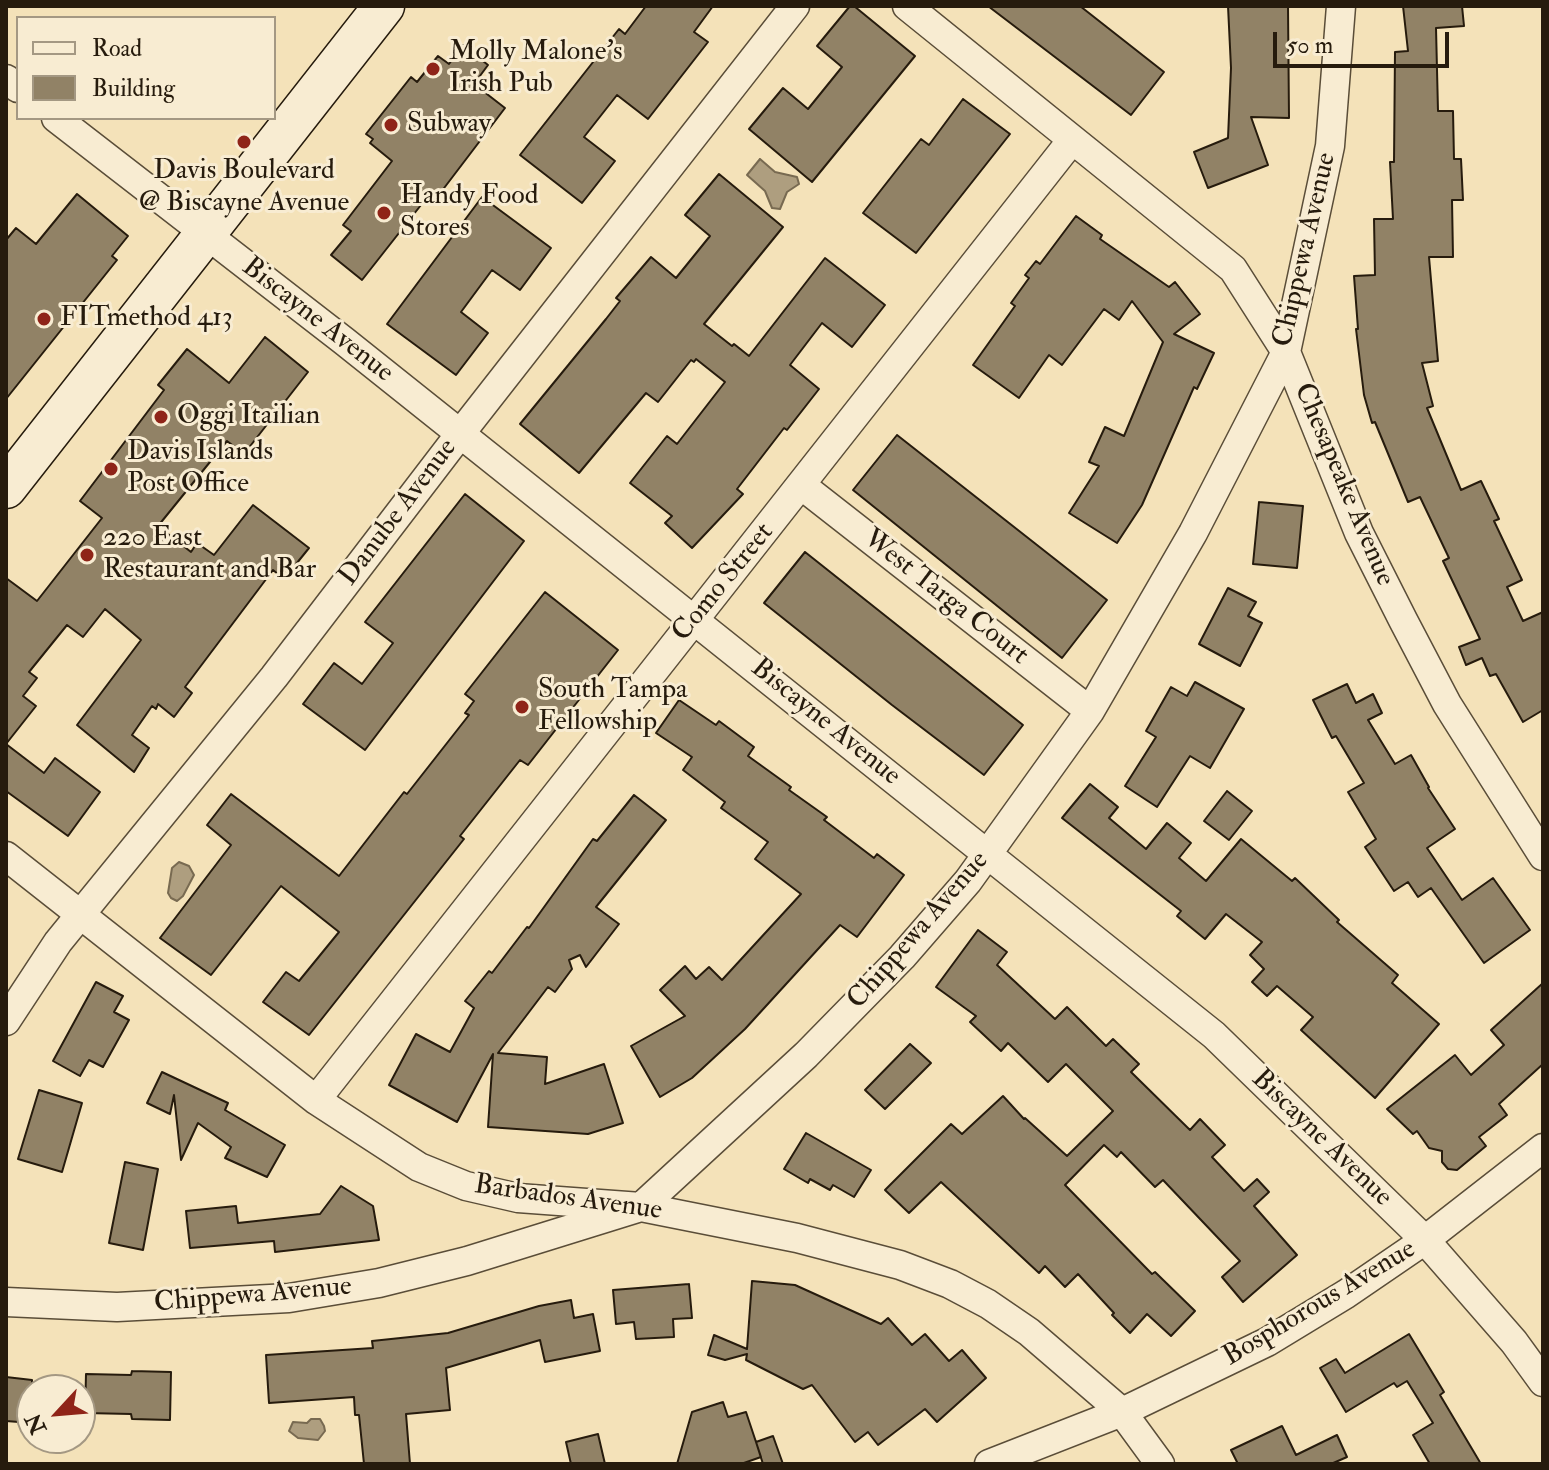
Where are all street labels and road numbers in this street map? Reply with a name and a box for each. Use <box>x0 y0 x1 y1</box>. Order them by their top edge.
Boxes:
street label: Chippewa Avenue <box>1267 150 1345 350</box>
street label: Biscayne Avenue <box>234 251 400 391</box>
street label: Chesapeake Avenue <box>1285 379 1401 591</box>
street label: Danube Avenue <box>333 433 465 593</box>
street label: Como Street <box>666 517 782 649</box>
street label: West Targa Court <box>855 523 1035 673</box>
street label: Biscayne Avenue <box>743 652 907 794</box>
street label: Chippewa Avenue <box>841 845 997 1017</box>
street label: Biscayne Avenue <box>1243 1063 1399 1215</box>
street label: Barbados Avenue <box>472 1169 664 1229</box>
street label: Bosphorous Avenue <box>1218 1233 1422 1375</box>
street label: Chippewa Avenue <box>153 1271 353 1321</box>

